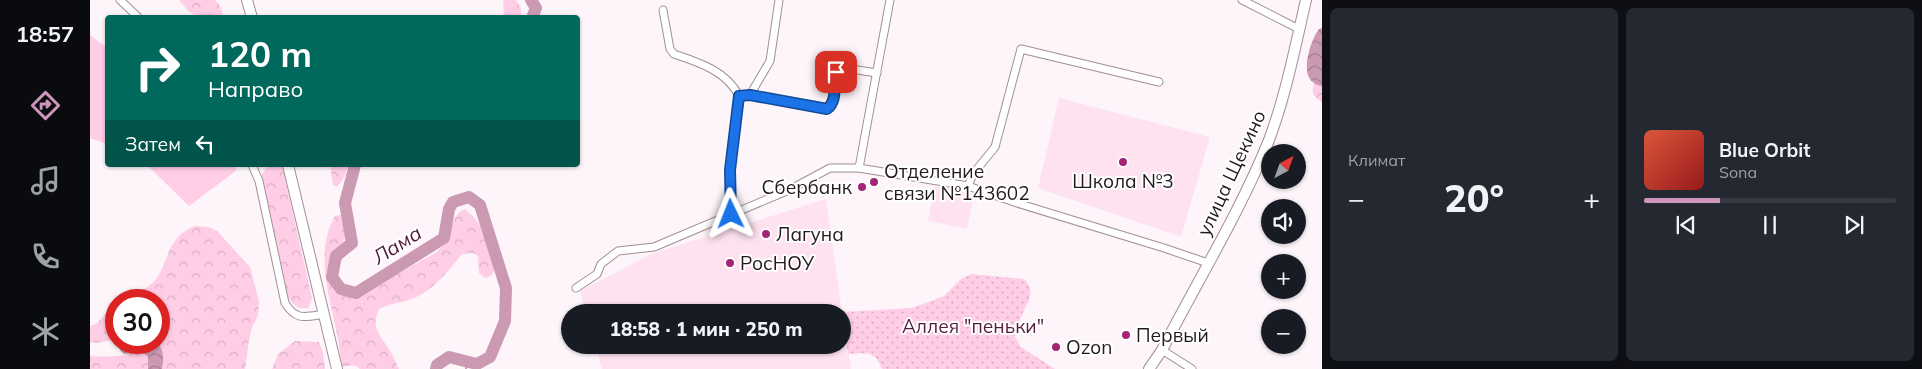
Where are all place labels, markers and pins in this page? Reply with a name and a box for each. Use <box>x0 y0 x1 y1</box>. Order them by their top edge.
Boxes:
pin <box>815 51 857 93</box>
marker: Школа №3 <box>1117 156 1129 168</box>
place label: Отделение связи №143602 <box>884 159 1030 205</box>
place label: Школа №3 <box>1072 169 1174 193</box>
place label: Сбербанк <box>762 175 853 199</box>
marker: Отделение связи №143602 <box>868 176 880 188</box>
marker: Сбербанк <box>856 181 868 193</box>
place label: Лагуна <box>776 222 844 246</box>
marker: Лагуна <box>760 228 772 240</box>
place label: РосНОУ <box>740 251 815 275</box>
marker: РосНОУ <box>724 257 736 269</box>
place label: Первый <box>1136 323 1209 347</box>
marker: Первый <box>1120 329 1132 341</box>
place label: Ozon <box>1066 335 1112 359</box>
marker: Ozon <box>1050 341 1062 353</box>

